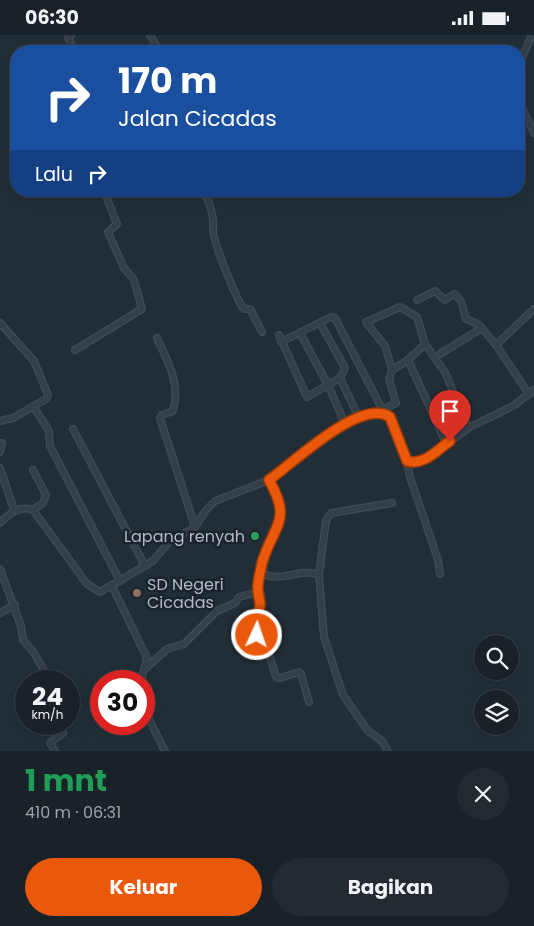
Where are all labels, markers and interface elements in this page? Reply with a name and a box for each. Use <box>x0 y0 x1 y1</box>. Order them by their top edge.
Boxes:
text: 06:30 <box>25 4 79 31</box>
text: 170 m <box>118 56 217 105</box>
icon: right <box>35 65 100 130</box>
text: Jalan Cicadas <box>118 103 277 134</box>
icon: right <box>83 160 111 188</box>
text: Lalu <box>35 161 73 188</box>
pin <box>429 390 471 441</box>
icon: arrive <box>436 397 464 425</box>
place label: Lapang renyah <box>124 525 245 548</box>
marker: Lapang renyah <box>249 530 261 542</box>
place label: SD Negeri Cicadas <box>147 573 224 614</box>
marker: SD Negeri Cicadas <box>131 587 143 599</box>
position arrow <box>230 608 282 660</box>
map controls <box>474 635 519 735</box>
button: search <box>474 635 519 680</box>
speed limit sign: 30 <box>90 670 155 735</box>
text: 24 <box>32 679 63 714</box>
button: layers <box>474 690 519 735</box>
text: km/h <box>32 706 63 723</box>
text: 1 mnt <box>25 759 107 802</box>
button: close <box>457 768 509 820</box>
text: 410 m · 06:31 <box>25 801 121 824</box>
button: Keluar <box>25 858 262 916</box>
button: Bagikan <box>272 858 509 916</box>

